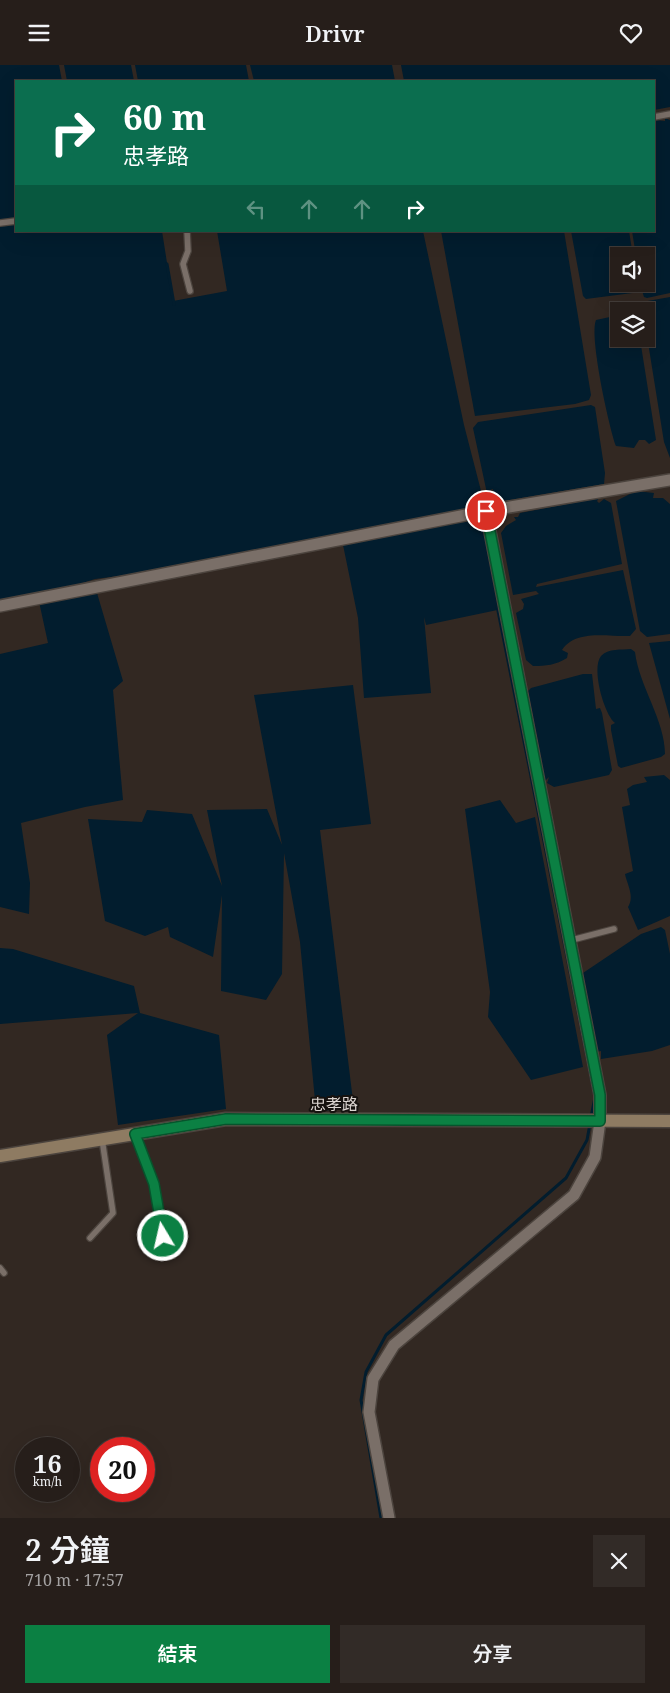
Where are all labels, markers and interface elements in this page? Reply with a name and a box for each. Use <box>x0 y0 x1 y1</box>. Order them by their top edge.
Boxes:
text: Drivr <box>305 18 365 48</box>
icon: menu <box>25 19 53 47</box>
icon: heart <box>617 19 645 47</box>
text: 60 m <box>123 93 206 140</box>
icon: right <box>40 100 105 165</box>
text: 忠孝路 <box>123 140 189 170</box>
icon: left <box>242 195 270 223</box>
icon: ahead <box>295 195 323 223</box>
icon: ahead <box>348 195 376 223</box>
icon: right <box>401 195 429 223</box>
map controls <box>610 247 655 347</box>
button: sound <box>610 247 655 292</box>
button: layers <box>610 302 655 347</box>
pin <box>465 490 507 532</box>
icon: arrive <box>472 497 500 525</box>
street label: 忠孝路 <box>310 1093 358 1115</box>
position arrow <box>136 1209 188 1261</box>
speed limit sign: 20 <box>90 1437 155 1502</box>
text: 16 <box>33 1446 62 1480</box>
text: km/h <box>33 1473 62 1490</box>
text: 2 分鐘 <box>25 1529 110 1570</box>
button: close <box>593 1535 645 1587</box>
text: 710 m · 17:57 <box>25 1569 124 1591</box>
button: 結束 <box>25 1625 330 1683</box>
button: 分享 <box>340 1625 645 1683</box>

